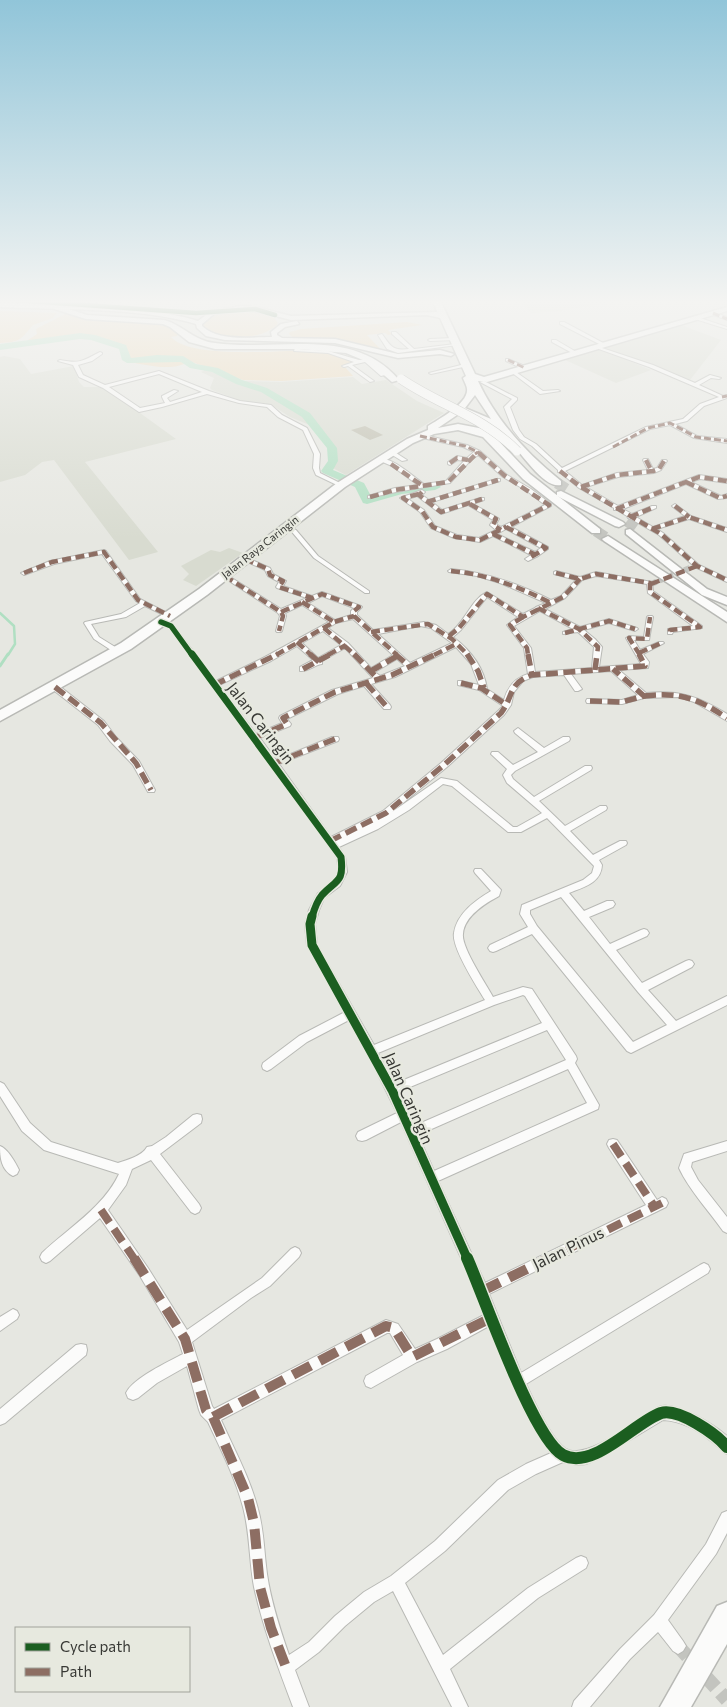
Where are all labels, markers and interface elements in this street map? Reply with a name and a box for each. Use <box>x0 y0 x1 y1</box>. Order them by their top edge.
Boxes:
street label: Jalan Raya Caringin <box>219 512 301 582</box>
street label: Jalan Caringin <box>224 678 299 767</box>
street label: Jalan Caringin <box>381 1049 438 1147</box>
street label: Jalan Pinus <box>529 1222 607 1273</box>
legend <box>15 1627 190 1692</box>
text: Cycle path <box>60 1637 131 1655</box>
text: Path <box>60 1662 92 1680</box>

